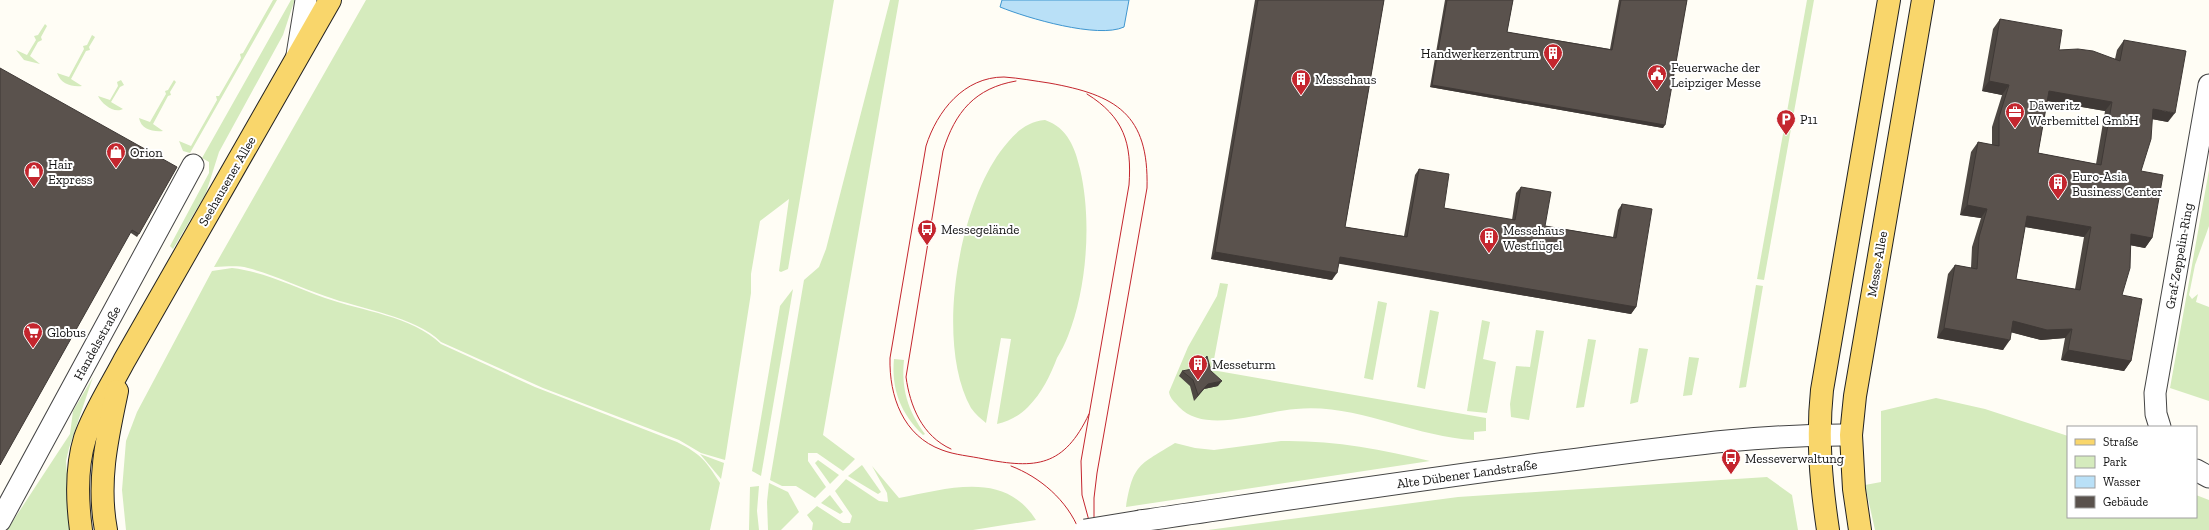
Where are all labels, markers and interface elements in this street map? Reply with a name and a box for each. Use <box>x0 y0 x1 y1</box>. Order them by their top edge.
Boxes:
building icon: Handwerkerzentrum <box>1542 42 1564 70</box>
place label: Handwerkerzentrum <box>1421 46 1540 61</box>
place label: Feuerwache der Leipziger Messe <box>1671 60 1761 90</box>
public building icon: Feuerwache der Leipziger Messe <box>1646 63 1668 91</box>
building icon: Messehaus <box>1290 68 1312 96</box>
place label: Messehaus <box>1315 72 1377 87</box>
place label: Däweritz Werbemittel GmbH <box>2029 98 2139 128</box>
office icon: Däweritz Werbemittel GmbH <box>2004 101 2026 129</box>
parking icon: P11 <box>1775 108 1797 136</box>
place label: P11 <box>1800 112 1817 127</box>
street label: Seehausener Allee <box>195 134 259 228</box>
shop icon: Orion <box>105 141 127 169</box>
place label: Orion <box>130 145 163 160</box>
place label: Hair Express <box>48 157 93 187</box>
shop icon: Hair Express <box>23 160 45 188</box>
place label: Euro-Asia Business Center <box>2072 169 2163 199</box>
building icon: Euro-Asia Business Center <box>2047 172 2069 200</box>
street label: Graf-Zeppelin-Ring <box>2162 202 2196 310</box>
bus stop icon: Messegelände <box>916 218 938 246</box>
place label: Messegelände <box>941 222 1019 237</box>
place label: Messehaus Westflügel <box>1503 223 1565 253</box>
building icon: Messehaus Westflügel <box>1478 226 1500 254</box>
street label: Messe-Allee <box>1864 230 1890 298</box>
street label: Handelsstraße <box>70 303 124 383</box>
supermarket icon: Globus <box>22 321 44 349</box>
place label: Globus <box>47 325 86 340</box>
building icon: Messeturm <box>1187 353 1209 381</box>
place label: Messeturm <box>1212 357 1276 372</box>
legend <box>2067 426 2197 518</box>
text: Straße <box>2103 435 2139 449</box>
bus stop icon: Messeverwaltung <box>1720 447 1742 475</box>
place label: Messeverwaltung <box>1745 451 1844 466</box>
text: Park <box>2103 455 2128 469</box>
street label: Alte Dübener Landstraße <box>1396 457 1538 491</box>
text: Wasser <box>2103 475 2141 489</box>
text: Gebäude <box>2103 495 2148 509</box>

